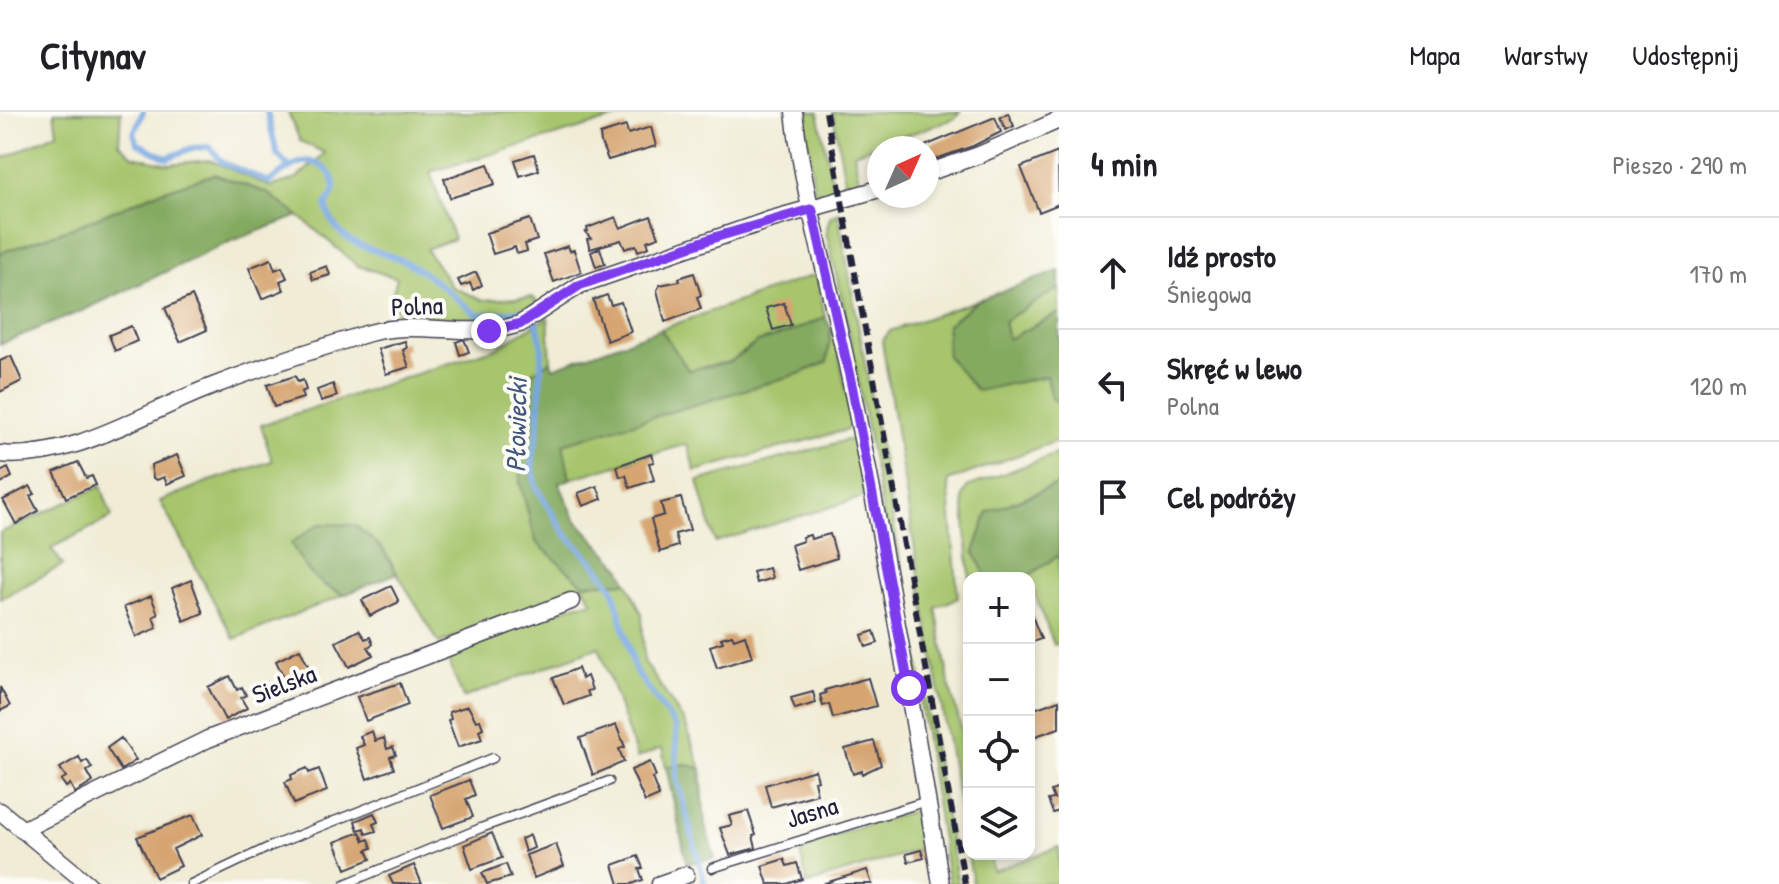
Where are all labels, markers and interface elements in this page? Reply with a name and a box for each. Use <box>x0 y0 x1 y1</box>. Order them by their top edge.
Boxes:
text: Citynav <box>40 29 146 81</box>
text: Mapa <box>1410 36 1460 74</box>
text: Warstwy <box>1504 36 1588 74</box>
text: Udostępnij <box>1632 36 1739 74</box>
north arrow <box>867 136 939 208</box>
text: 4 min <box>1091 141 1158 187</box>
text: Pieszo · 290 m <box>1613 147 1747 182</box>
text: Idź prosto <box>1167 236 1276 276</box>
icon: ahead <box>1091 251 1135 295</box>
text: 170 m <box>1689 256 1747 291</box>
text: Śniegowa <box>1167 276 1251 311</box>
street label: Polna <box>390 287 444 324</box>
route end <box>471 313 507 349</box>
text: Skręć w lewo <box>1167 348 1302 388</box>
icon: left <box>1091 363 1135 407</box>
text: 120 m <box>1690 368 1747 403</box>
water label: Płowiecki <box>496 375 536 473</box>
text: Polna <box>1167 388 1219 423</box>
icon: arrive <box>1091 475 1135 519</box>
text: Cel podróży <box>1167 477 1296 517</box>
map controls <box>963 572 1035 860</box>
button: + <box>963 572 1035 644</box>
button: − <box>963 644 1035 716</box>
street label: Sielska <box>247 655 321 712</box>
route start <box>891 670 927 706</box>
button: locate <box>963 716 1035 788</box>
street label: Jasna <box>782 787 842 836</box>
button: layers <box>963 788 1035 860</box>

